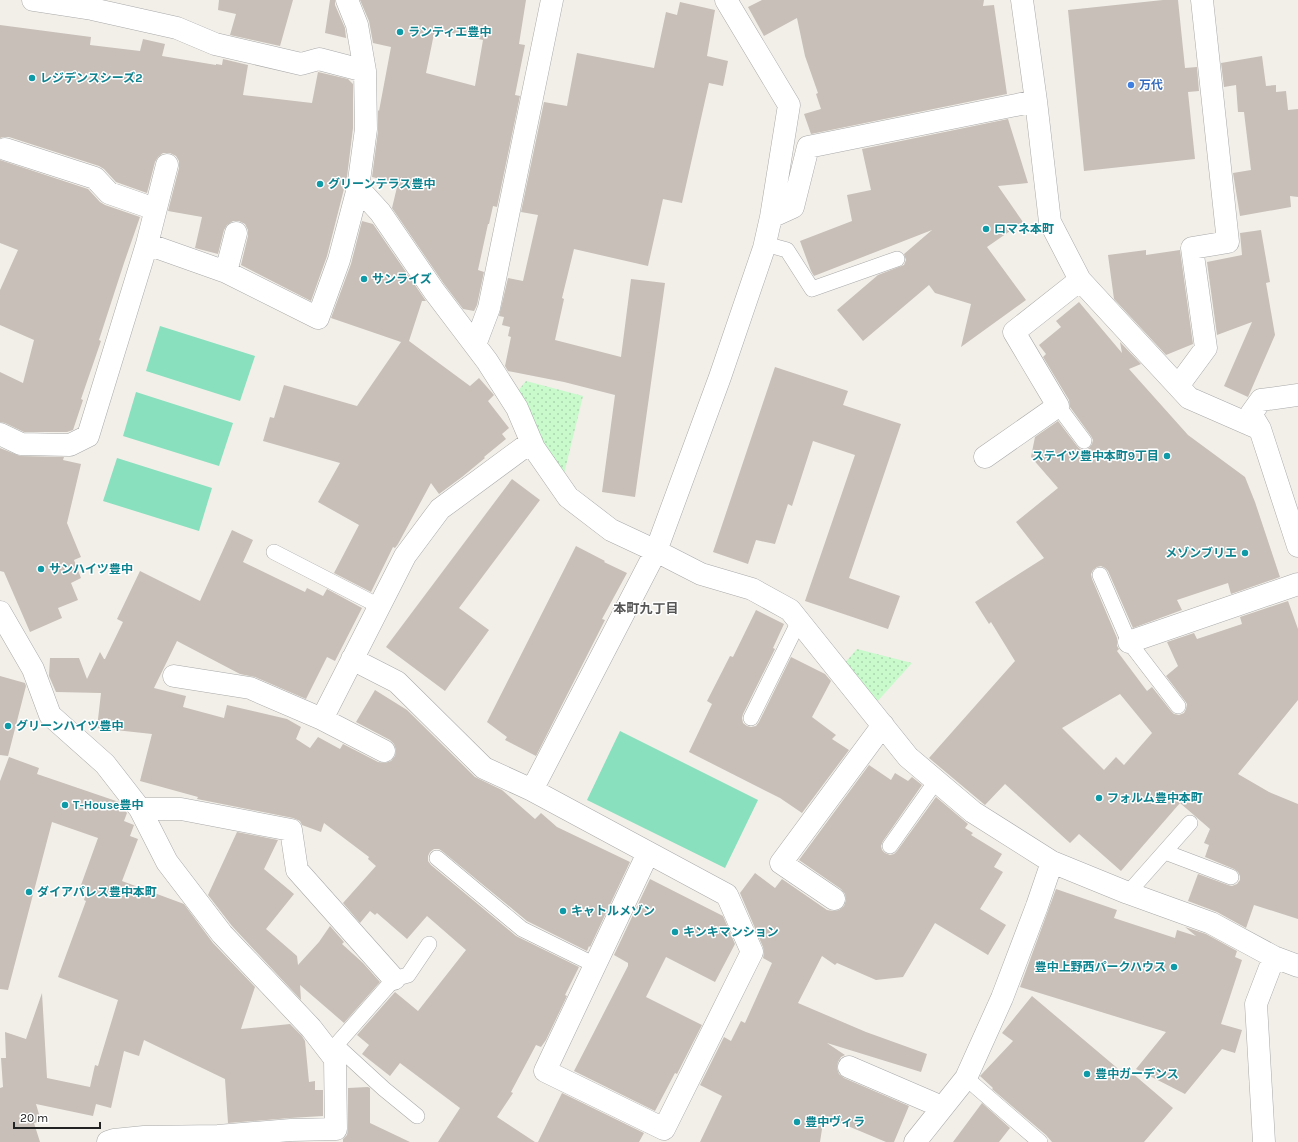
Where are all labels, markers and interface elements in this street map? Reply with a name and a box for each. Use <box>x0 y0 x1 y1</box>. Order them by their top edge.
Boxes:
place label: ランティエ豊中 <box>408 25 491 39</box>
marker: ランティエ豊中 <box>395 27 405 37</box>
place label: レジデンスシーズ2 <box>40 71 142 85</box>
marker: レジデンスシーズ2 <box>27 73 37 83</box>
place label: 万代 <box>1139 78 1163 92</box>
marker: 万代 <box>1126 80 1136 90</box>
place label: グリーンテラス豊中 <box>328 177 435 191</box>
marker: グリーンテラス豊中 <box>315 179 325 189</box>
place label: ロマネ本町 <box>994 222 1054 236</box>
marker: ロマネ本町 <box>981 224 991 234</box>
place label: サンライズ <box>372 272 432 286</box>
marker: サンライズ <box>359 274 369 284</box>
place label: ステイツ豊中本町9丁目 <box>1032 449 1159 463</box>
marker: ステイツ豊中本町9丁目 <box>1162 451 1172 461</box>
place label: メゾンブリエ <box>1165 546 1237 560</box>
marker: メゾンブリエ <box>1240 548 1250 558</box>
place label: サンハイツ豊中 <box>49 562 133 576</box>
marker: サンハイツ豊中 <box>36 564 46 574</box>
district label: 本町九丁目 <box>613 601 679 616</box>
place label: グリーンハイツ豊中 <box>16 719 123 733</box>
marker: グリーンハイツ豊中 <box>3 721 13 731</box>
place label: フォルム豊中本町 <box>1107 791 1203 805</box>
marker: フォルム豊中本町 <box>1094 793 1104 803</box>
place label: T-House豊中 <box>73 798 143 812</box>
marker: T-House豊中 <box>60 800 70 810</box>
place label: ダイアパレス豊中本町 <box>37 885 157 899</box>
marker: ダイアパレス豊中本町 <box>24 887 34 897</box>
place label: キャトルメゾン <box>571 904 655 918</box>
marker: キャトルメゾン <box>558 906 568 916</box>
place label: キンキマンション <box>683 925 779 939</box>
marker: キンキマンション <box>670 927 680 937</box>
place label: 豊中上野西パークハウス <box>1035 960 1166 974</box>
marker: 豊中上野西パークハウス <box>1169 962 1179 972</box>
place label: 豊中ガーデンス <box>1095 1067 1179 1081</box>
marker: 豊中ガーデンス <box>1082 1069 1092 1079</box>
scale bar <box>14 1104 100 1130</box>
text: 20 m <box>20 1111 48 1125</box>
place label: 豊中ヴィラ <box>805 1115 865 1129</box>
marker: 豊中ヴィラ <box>792 1117 802 1127</box>

